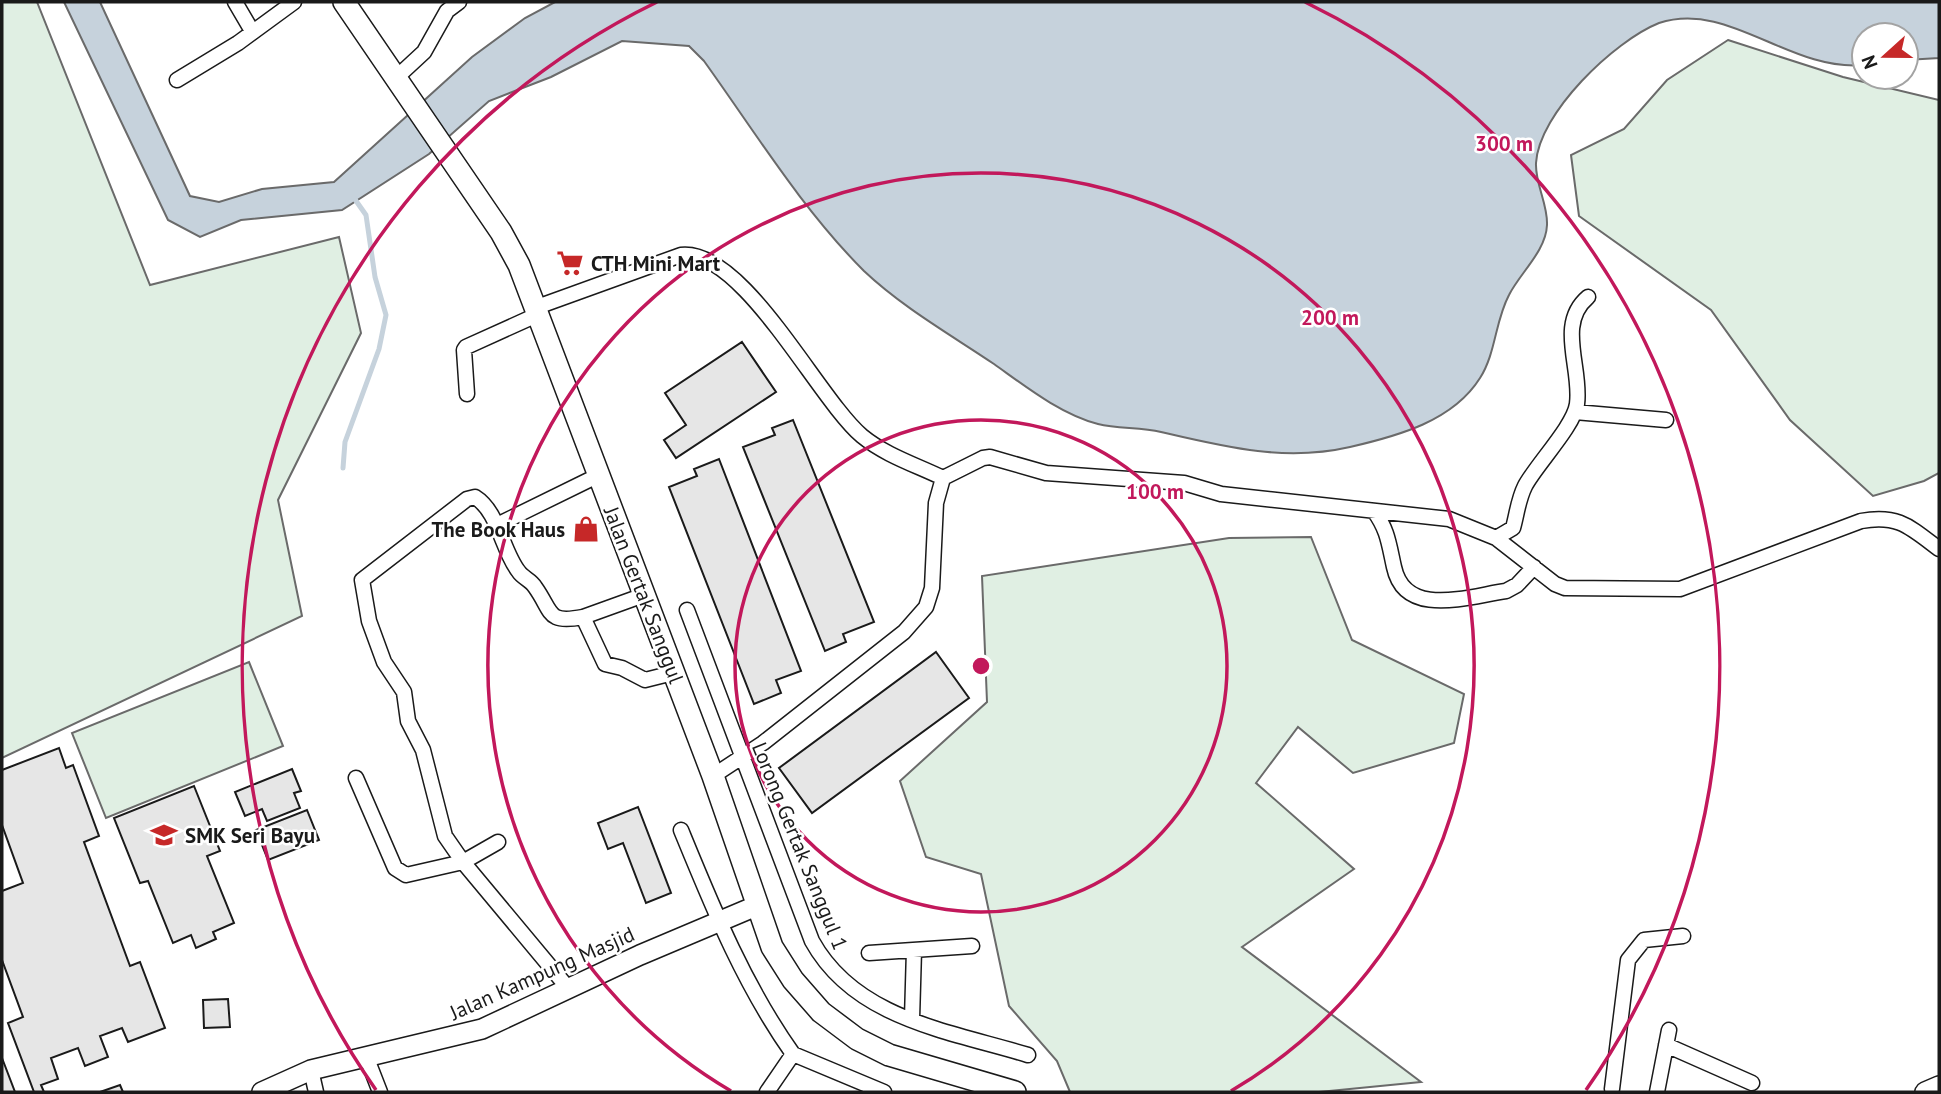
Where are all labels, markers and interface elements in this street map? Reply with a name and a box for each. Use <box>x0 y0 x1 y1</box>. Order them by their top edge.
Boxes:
north arrow <box>1850 21 1920 91</box>
text: N <box>1856 52 1883 72</box>
text: 300 m <box>1475 130 1533 157</box>
supermarket icon: CTH Mini Mart <box>555 248 585 278</box>
place label: CTH Mini Mart <box>591 250 721 277</box>
text: 200 m <box>1301 304 1359 331</box>
text: 100 m <box>1126 478 1184 505</box>
street label: Jalan Gertak Sanggul <box>598 502 690 687</box>
shop icon: The Book Haus <box>571 514 601 544</box>
place label: The Book Haus <box>431 516 565 543</box>
centre of rings <box>969 654 993 678</box>
street label: Lorong Gertak Sanggul 1 <box>746 738 854 954</box>
school or university icon: SMK Seri Bayu <box>149 820 179 850</box>
place label: SMK Seri Bayu <box>185 822 315 849</box>
street label: Jalan Kampung Masjid <box>445 920 639 1026</box>

